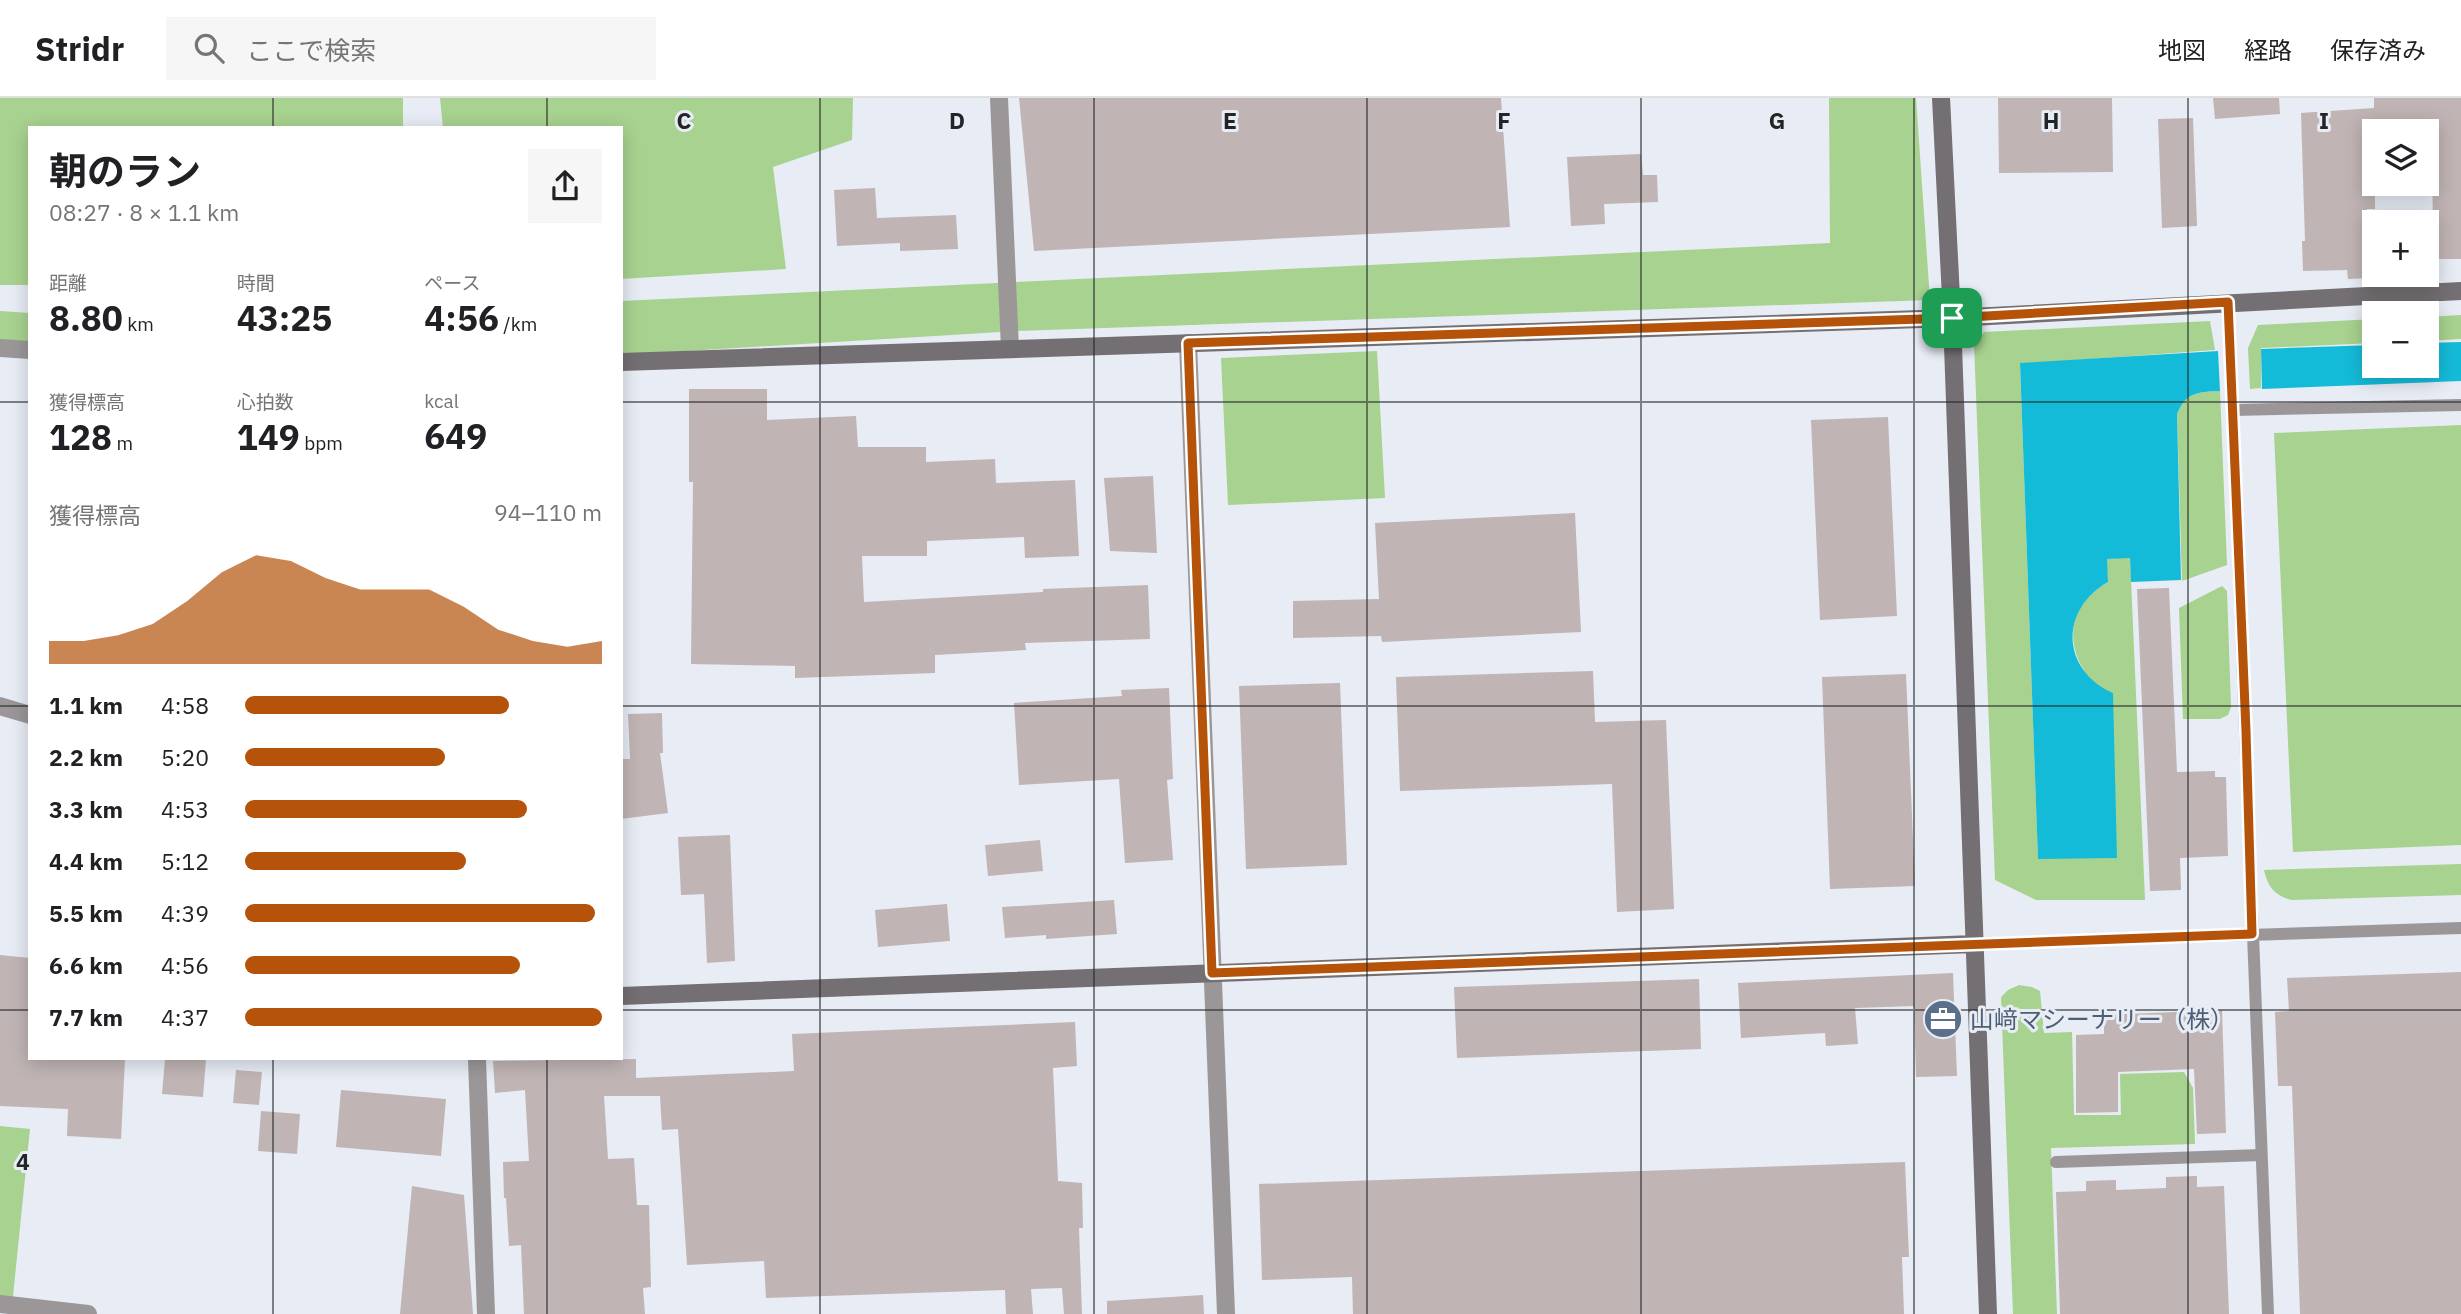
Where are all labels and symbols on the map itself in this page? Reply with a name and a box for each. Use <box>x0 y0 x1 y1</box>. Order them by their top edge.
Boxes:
text: C <box>677 105 692 135</box>
text: D <box>949 105 965 135</box>
text: E <box>1223 105 1237 135</box>
text: F <box>1497 105 1511 135</box>
text: G <box>1769 105 1785 135</box>
text: H <box>2043 105 2059 135</box>
text: I <box>2319 105 2329 135</box>
pin <box>1922 288 1982 348</box>
office icon: 山﨑マシーナリー（株） <box>1922 998 1964 1040</box>
place label: 山﨑マシーナリー（株） <box>1970 1003 2234 1035</box>
text: 4 <box>16 1146 30 1176</box>

